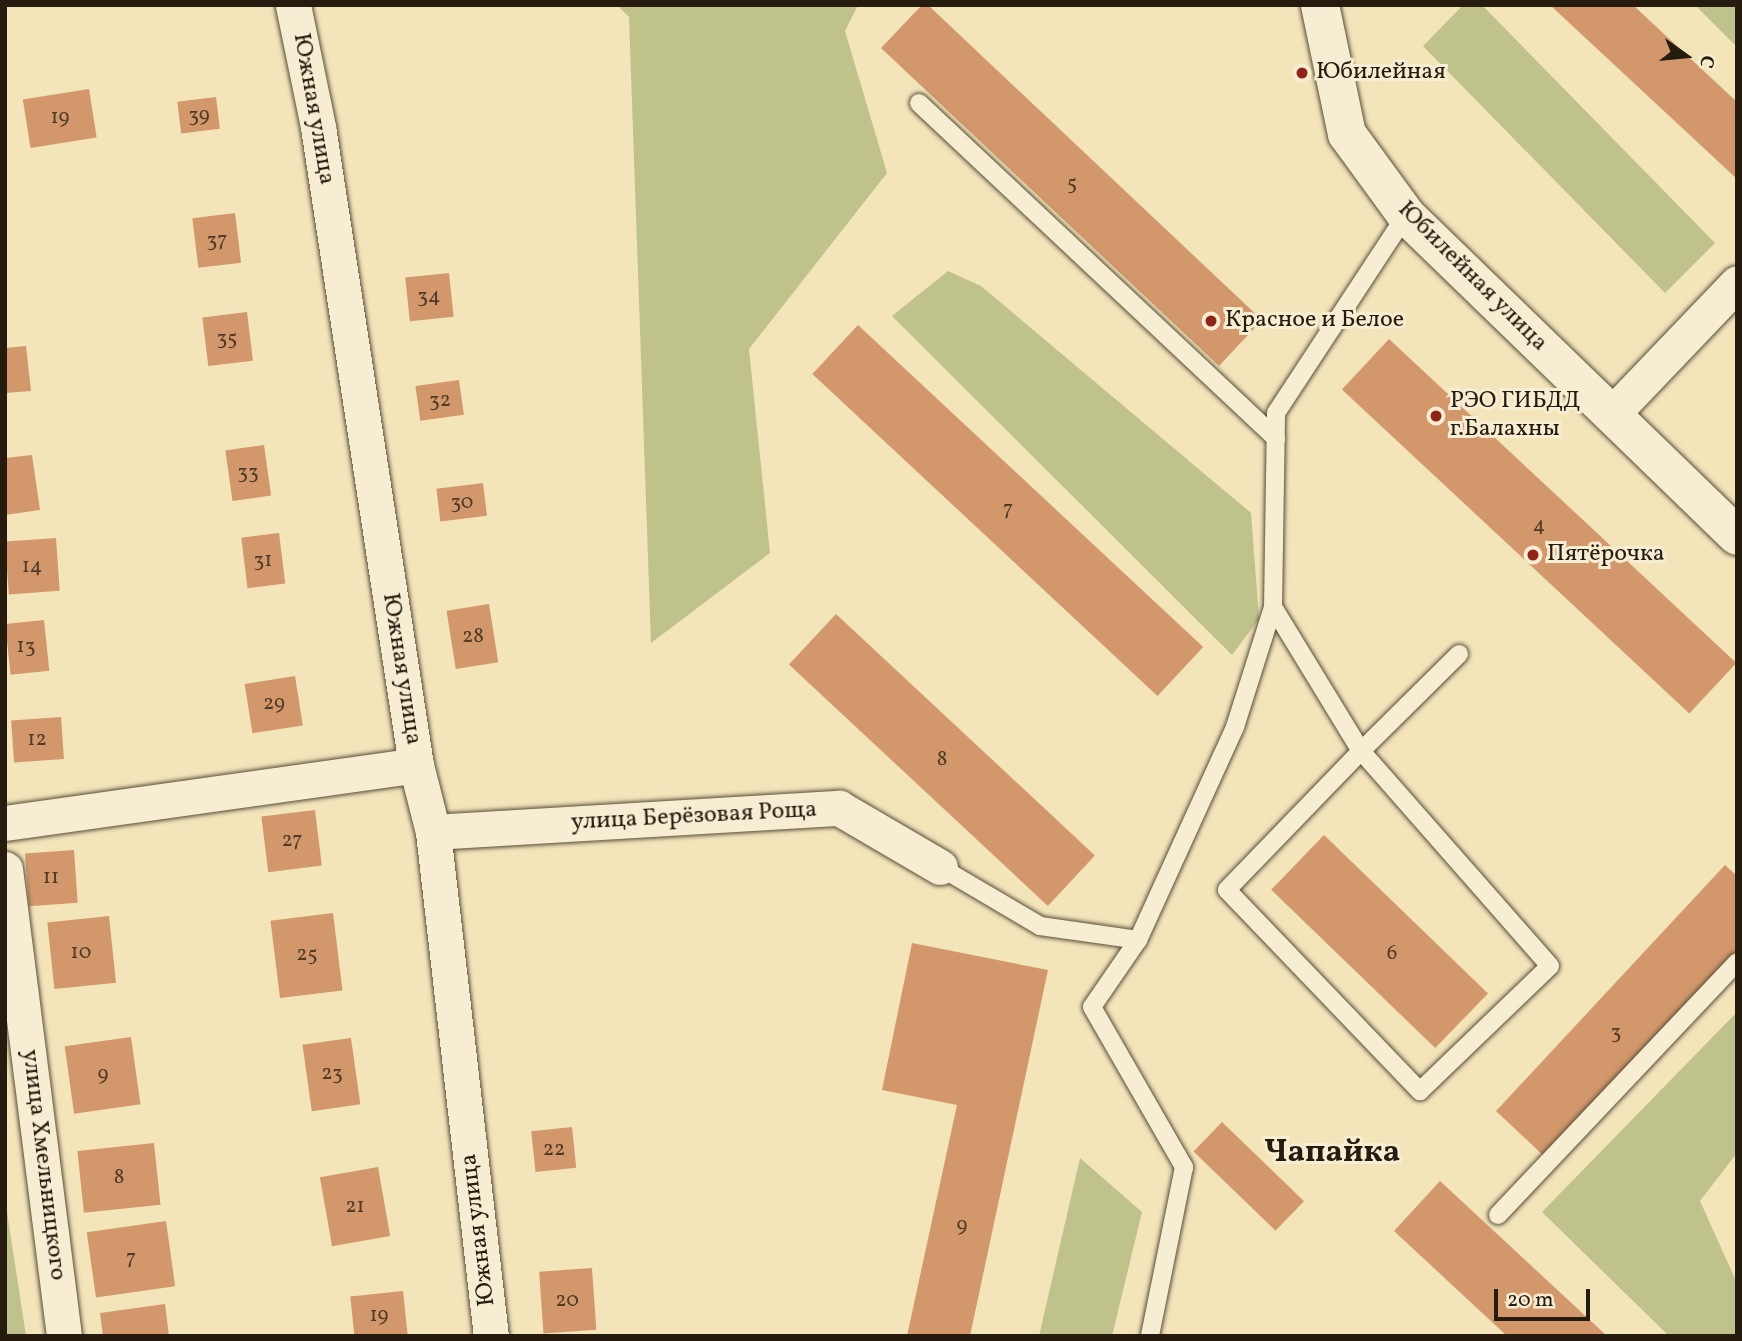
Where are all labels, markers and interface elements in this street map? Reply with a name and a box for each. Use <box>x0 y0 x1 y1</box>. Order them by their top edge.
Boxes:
north arrow <box>1651 21 1721 91</box>
street label: Южная улица <box>285 31 341 187</box>
text: С <box>1692 52 1720 71</box>
place label: Юбилейная <box>1316 59 1446 87</box>
marker: Юбилейная <box>1294 65 1310 81</box>
house number: 39 <box>188 103 210 129</box>
house number: 19 <box>50 105 70 131</box>
house number: 5 <box>1067 171 1077 197</box>
street label: Юбилейная улица <box>1391 196 1553 358</box>
house number: 37 <box>207 228 227 254</box>
house number: 34 <box>417 284 441 310</box>
place label: Красное и Белое <box>1225 307 1404 335</box>
marker: Красное и Белое <box>1203 313 1219 329</box>
house number: 35 <box>217 326 237 352</box>
house number: 32 <box>429 388 451 414</box>
place label: РЭО ГИБДД г.Балахны <box>1450 388 1581 444</box>
marker: РЭО ГИБДД г.Балахны <box>1428 408 1444 424</box>
house number: 33 <box>237 460 259 486</box>
house number: 30 <box>451 490 473 516</box>
house number: 7 <box>1003 497 1013 523</box>
house number: 4 <box>1533 513 1545 539</box>
place label: Пятёрочка <box>1547 541 1665 569</box>
marker: Пятёрочка <box>1525 547 1541 563</box>
house number: 31 <box>254 548 272 574</box>
house number: 14 <box>22 554 42 580</box>
street label: Южная улица <box>375 591 427 747</box>
house number: 28 <box>462 624 484 650</box>
house number: 13 <box>17 634 35 660</box>
house number: 29 <box>263 691 285 717</box>
house number: 12 <box>27 727 47 753</box>
house number: 8 <box>937 747 947 773</box>
street label: улица Берёзовая Роща <box>570 796 818 838</box>
house number: 27 <box>282 828 302 854</box>
house number: 11 <box>43 865 59 891</box>
house number: 10 <box>71 940 91 966</box>
house number: 6 <box>1387 941 1397 967</box>
house number: 25 <box>296 942 318 968</box>
house number: 3 <box>1611 1020 1621 1046</box>
street label: улица Хмельницкого <box>15 1048 71 1282</box>
house number: 23 <box>321 1061 343 1087</box>
house number: 9 <box>98 1062 108 1088</box>
district label: Чапайка <box>1264 1134 1400 1172</box>
house number: 22 <box>543 1137 565 1163</box>
street label: Южная улица <box>455 1152 503 1308</box>
house number: 8 <box>114 1165 124 1191</box>
house number: 21 <box>345 1194 365 1220</box>
house number: 9 <box>957 1213 967 1239</box>
house number: 7 <box>126 1246 136 1272</box>
scale bar <box>1497 1274 1593 1318</box>
text: 20 m <box>1507 1286 1553 1315</box>
house number: 20 <box>555 1288 579 1314</box>
house number: 19 <box>369 1303 389 1329</box>

